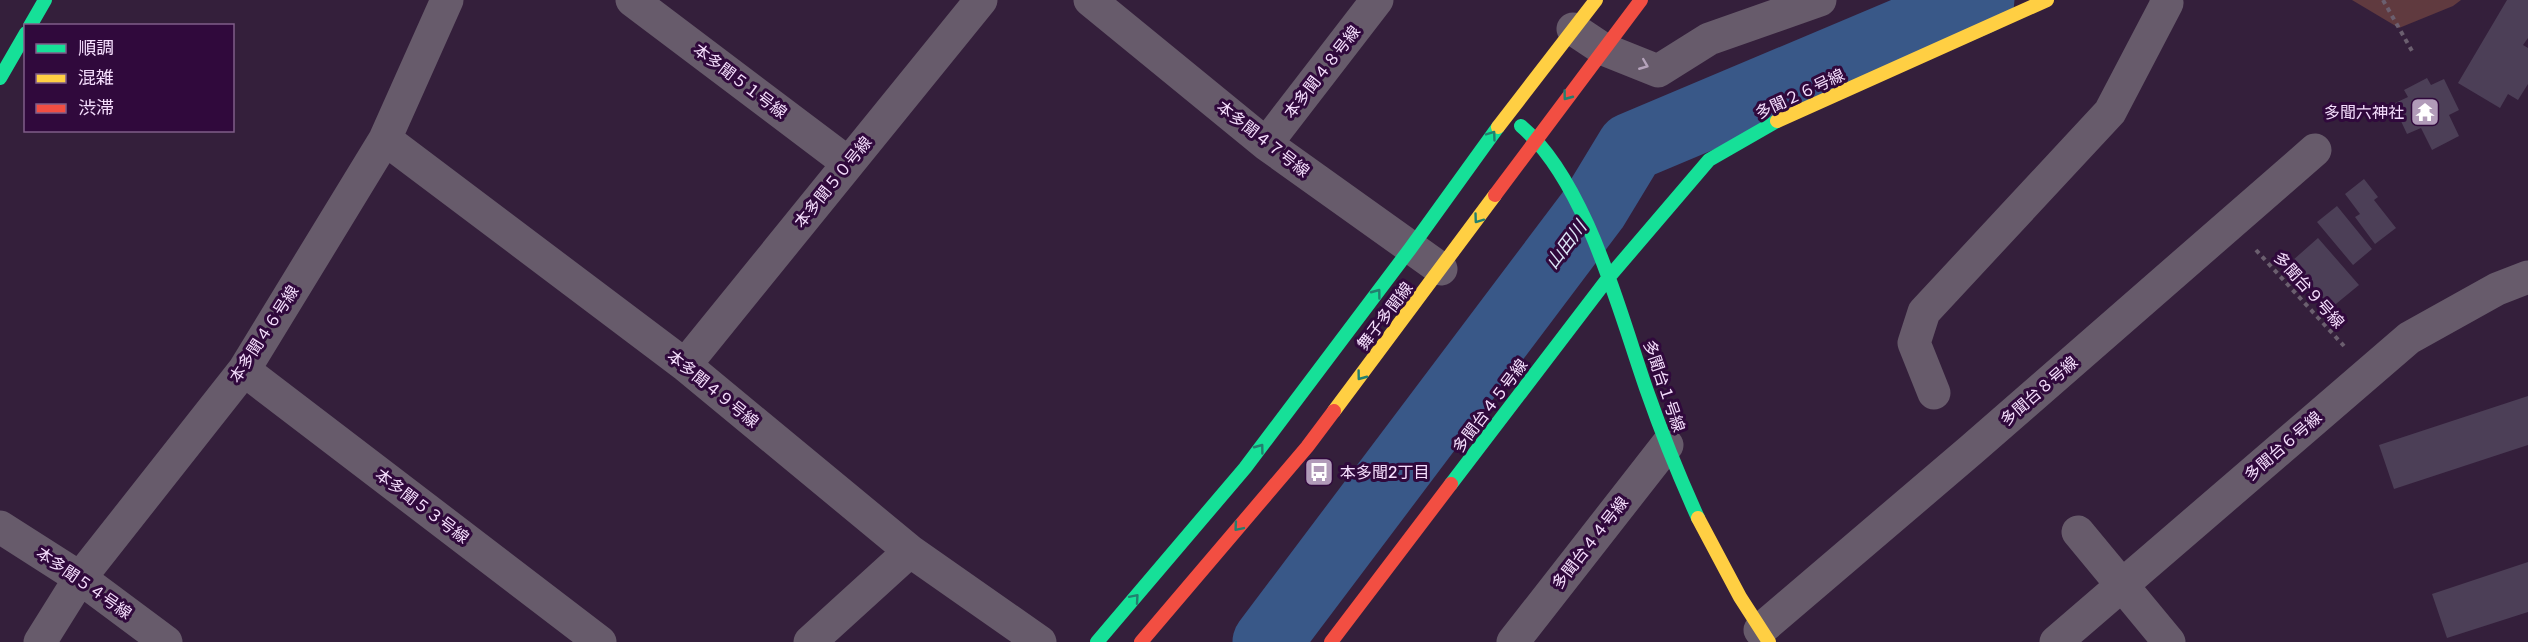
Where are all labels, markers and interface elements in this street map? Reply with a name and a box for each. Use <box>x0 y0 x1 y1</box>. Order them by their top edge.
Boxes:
street label: 本多聞４８号線 <box>1280 22 1364 122</box>
legend <box>24 24 234 132</box>
text: 順調 <box>78 37 114 59</box>
street label: 本多聞５１号線 <box>690 40 790 122</box>
one-way arrow <box>1638 58 1649 70</box>
street label: 多聞２６号線 <box>1752 65 1848 123</box>
text: 混雑 <box>78 67 114 89</box>
one-way arrow <box>1563 90 1574 101</box>
temple icon: 多聞六神社 <box>2409 96 2441 128</box>
text: 渋滞 <box>78 97 114 119</box>
street label: 本多聞４７号線 <box>1213 97 1313 181</box>
place label: 多聞六神社 <box>2324 103 2404 122</box>
one-way arrow <box>1485 130 1496 141</box>
street label: 本多聞５０号線 <box>790 132 876 232</box>
one-way arrow <box>1474 213 1485 224</box>
water label: 山田川 <box>1541 215 1592 273</box>
street label: 多聞台９号線 <box>2270 248 2348 332</box>
street label: 舞子多聞線 <box>1353 278 1417 354</box>
street label: 本多聞４６号線 <box>226 282 302 386</box>
one-way arrow <box>1370 288 1381 299</box>
street label: 多聞台１号線 <box>1639 338 1689 434</box>
street label: 本多聞４９号線 <box>663 346 763 432</box>
street label: 多聞台８号線 <box>1997 352 2081 430</box>
street label: 多聞台４５号線 <box>1449 356 1531 456</box>
one-way arrow <box>1357 369 1368 380</box>
street label: 多聞台６号線 <box>2241 407 2325 485</box>
one-way arrow <box>1253 444 1264 455</box>
bus stop icon: 本多聞2丁目 <box>1303 456 1335 488</box>
place label: 本多聞2丁目 <box>1340 463 1429 482</box>
street label: 本多聞５３号線 <box>372 465 472 547</box>
street label: 多聞台４４号線 <box>1548 493 1632 593</box>
one-way arrow <box>1235 520 1246 531</box>
street label: 本多聞５４号線 <box>33 543 135 623</box>
one-way arrow <box>1128 594 1139 605</box>

